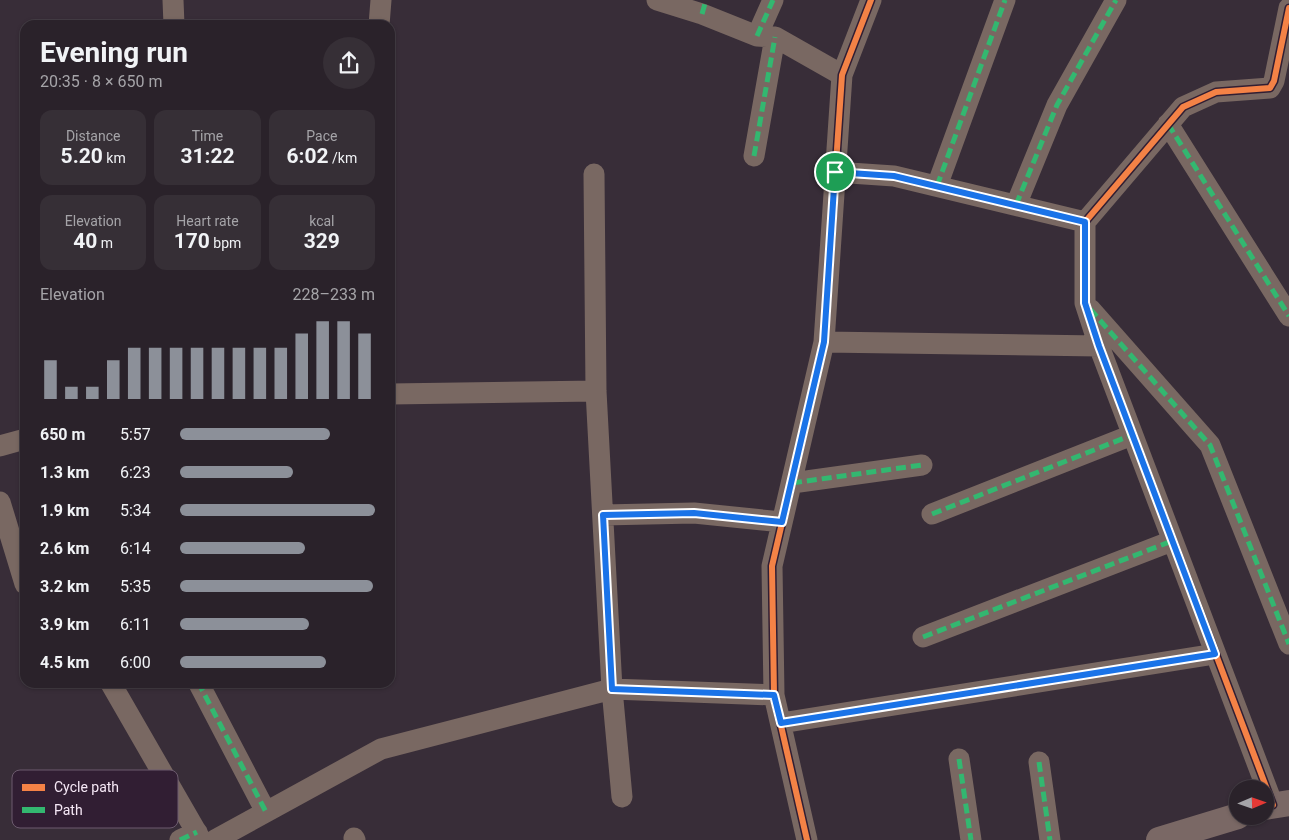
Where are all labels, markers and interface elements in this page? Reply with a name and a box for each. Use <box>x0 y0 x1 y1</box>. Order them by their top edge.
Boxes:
text: Evening run <box>40 36 188 69</box>
button: share <box>323 37 375 89</box>
text: 20:35 · 8 × 650 m <box>40 72 162 91</box>
text: Distance <box>66 128 120 144</box>
text: Time <box>192 128 223 144</box>
text: Pace <box>306 128 337 144</box>
text: 5.20 <box>61 144 103 168</box>
text: 31:22 <box>180 144 235 168</box>
text: 6:02 <box>286 144 329 168</box>
text: km <box>103 150 126 166</box>
text: /km <box>329 150 357 166</box>
pin <box>814 151 856 193</box>
icon: arrive <box>821 158 849 186</box>
text: Elevation <box>65 213 122 229</box>
text: Heart rate <box>176 213 239 229</box>
text: kcal <box>309 213 334 229</box>
text: 40 <box>73 229 97 253</box>
text: 170 <box>174 229 210 253</box>
text: 329 <box>304 229 340 253</box>
text: m <box>97 235 113 251</box>
text: bpm <box>210 235 241 251</box>
text: Elevation <box>40 285 105 304</box>
text: 228–233 m <box>293 285 375 304</box>
text: 650 m <box>40 425 85 444</box>
text: 5:57 <box>120 425 151 444</box>
text: 1.3 km <box>40 463 89 482</box>
text: 6:23 <box>120 463 151 482</box>
text: 1.9 km <box>40 501 89 520</box>
text: 5:34 <box>120 501 151 520</box>
text: 2.6 km <box>40 539 89 558</box>
text: 6:14 <box>120 539 151 558</box>
text: 3.2 km <box>40 577 89 596</box>
text: 5:35 <box>120 577 151 596</box>
text: 3.9 km <box>40 615 89 634</box>
text: 6:11 <box>120 615 151 634</box>
text: 4.5 km <box>40 653 89 672</box>
text: 6:00 <box>120 653 151 672</box>
legend <box>12 770 178 828</box>
text: Cycle path <box>54 779 119 795</box>
north arrow <box>1229 780 1274 825</box>
map controls <box>1229 780 1274 825</box>
text: Path <box>54 802 83 818</box>

